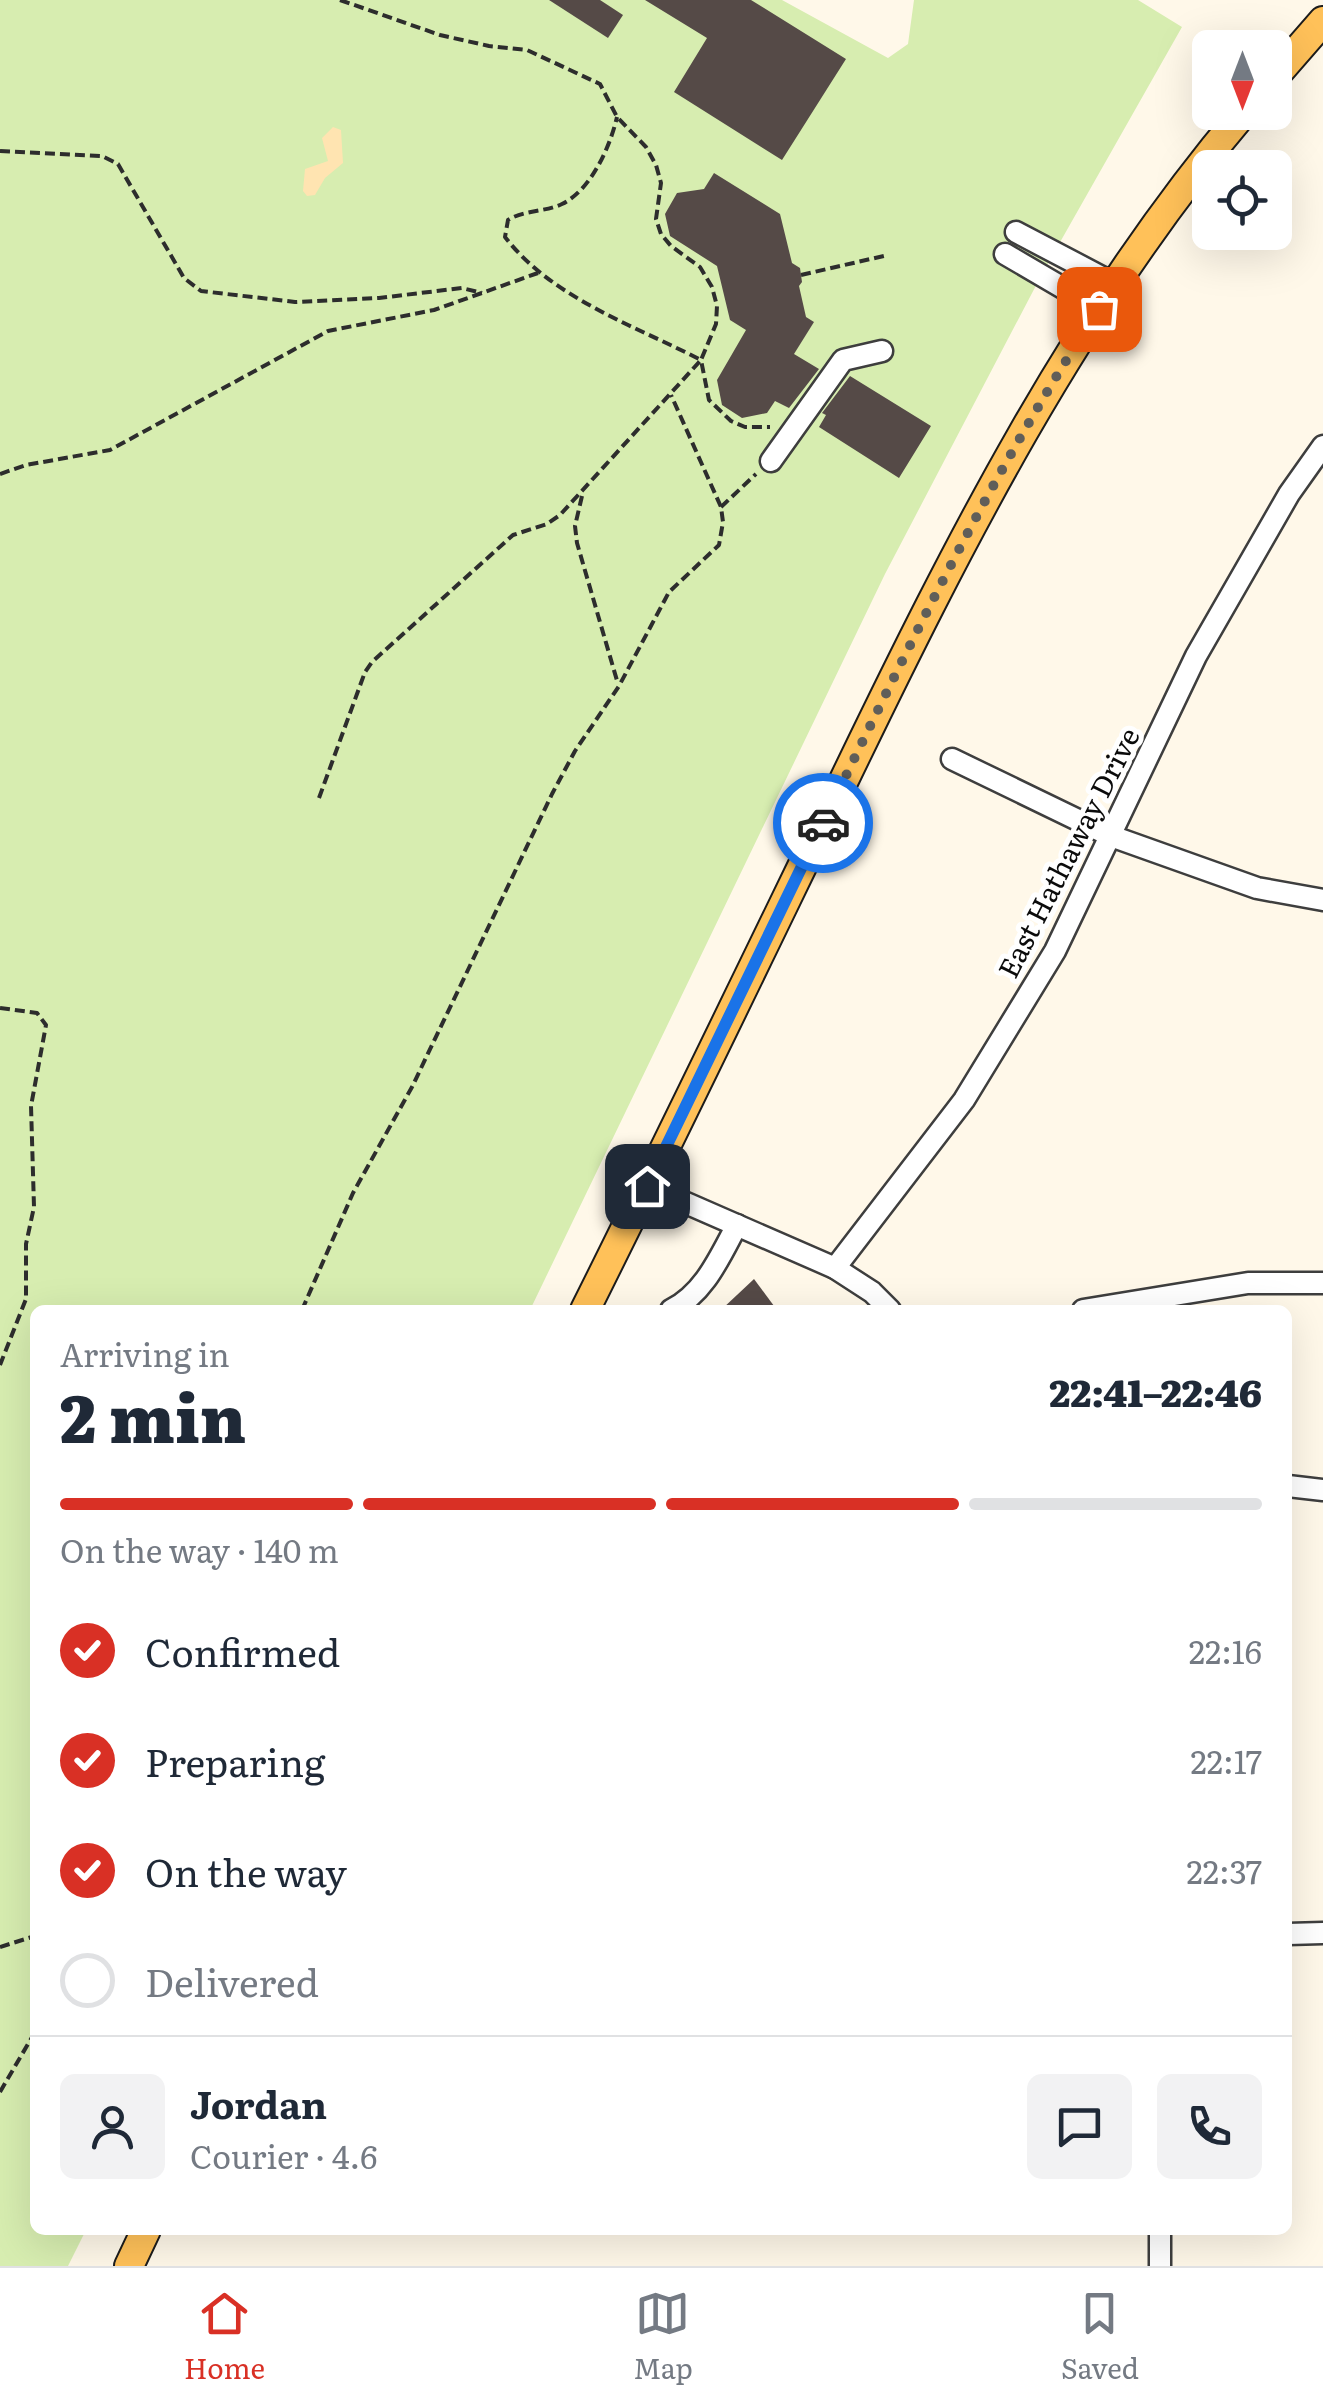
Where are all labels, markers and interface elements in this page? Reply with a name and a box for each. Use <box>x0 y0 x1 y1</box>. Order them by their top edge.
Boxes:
north arrow <box>1192 30 1292 130</box>
map controls <box>1192 30 1292 250</box>
button: locate <box>1192 150 1292 250</box>
pin <box>1057 267 1142 352</box>
icon: bag <box>1072 282 1127 337</box>
street label: East Hathaway Drive <box>986 719 1149 985</box>
courier <box>773 773 873 873</box>
icon: car <box>796 796 851 851</box>
pin <box>605 1144 690 1229</box>
icon: home <box>620 1159 675 1214</box>
text: Arriving in <box>60 1329 230 1377</box>
text: 22:41–22:46 <box>1049 1362 1262 1419</box>
text: 2 min <box>60 1366 246 1463</box>
text: On the way · 140 m <box>60 1525 339 1573</box>
text: Confirmed <box>145 1622 340 1679</box>
icon: check <box>60 1623 115 1678</box>
text: 22:16 <box>1189 1626 1262 1674</box>
text: Preparing <box>145 1732 325 1789</box>
icon: check <box>60 1733 115 1788</box>
text: 22:17 <box>1191 1736 1262 1784</box>
text: On the way <box>145 1842 347 1899</box>
icon: check <box>60 1843 115 1898</box>
text: 22:37 <box>1187 1846 1262 1894</box>
text: Delivered <box>145 1952 319 2009</box>
button: person <box>60 2074 165 2179</box>
text: Jordan <box>190 2074 327 2131</box>
button: chat <box>1027 2074 1132 2179</box>
button: phone <box>1157 2074 1262 2179</box>
text: Courier · 4.6 <box>190 2131 377 2179</box>
tab: Home <box>184 2286 265 2388</box>
tab: Map <box>633 2286 693 2388</box>
tab: Saved <box>1061 2286 1139 2388</box>

